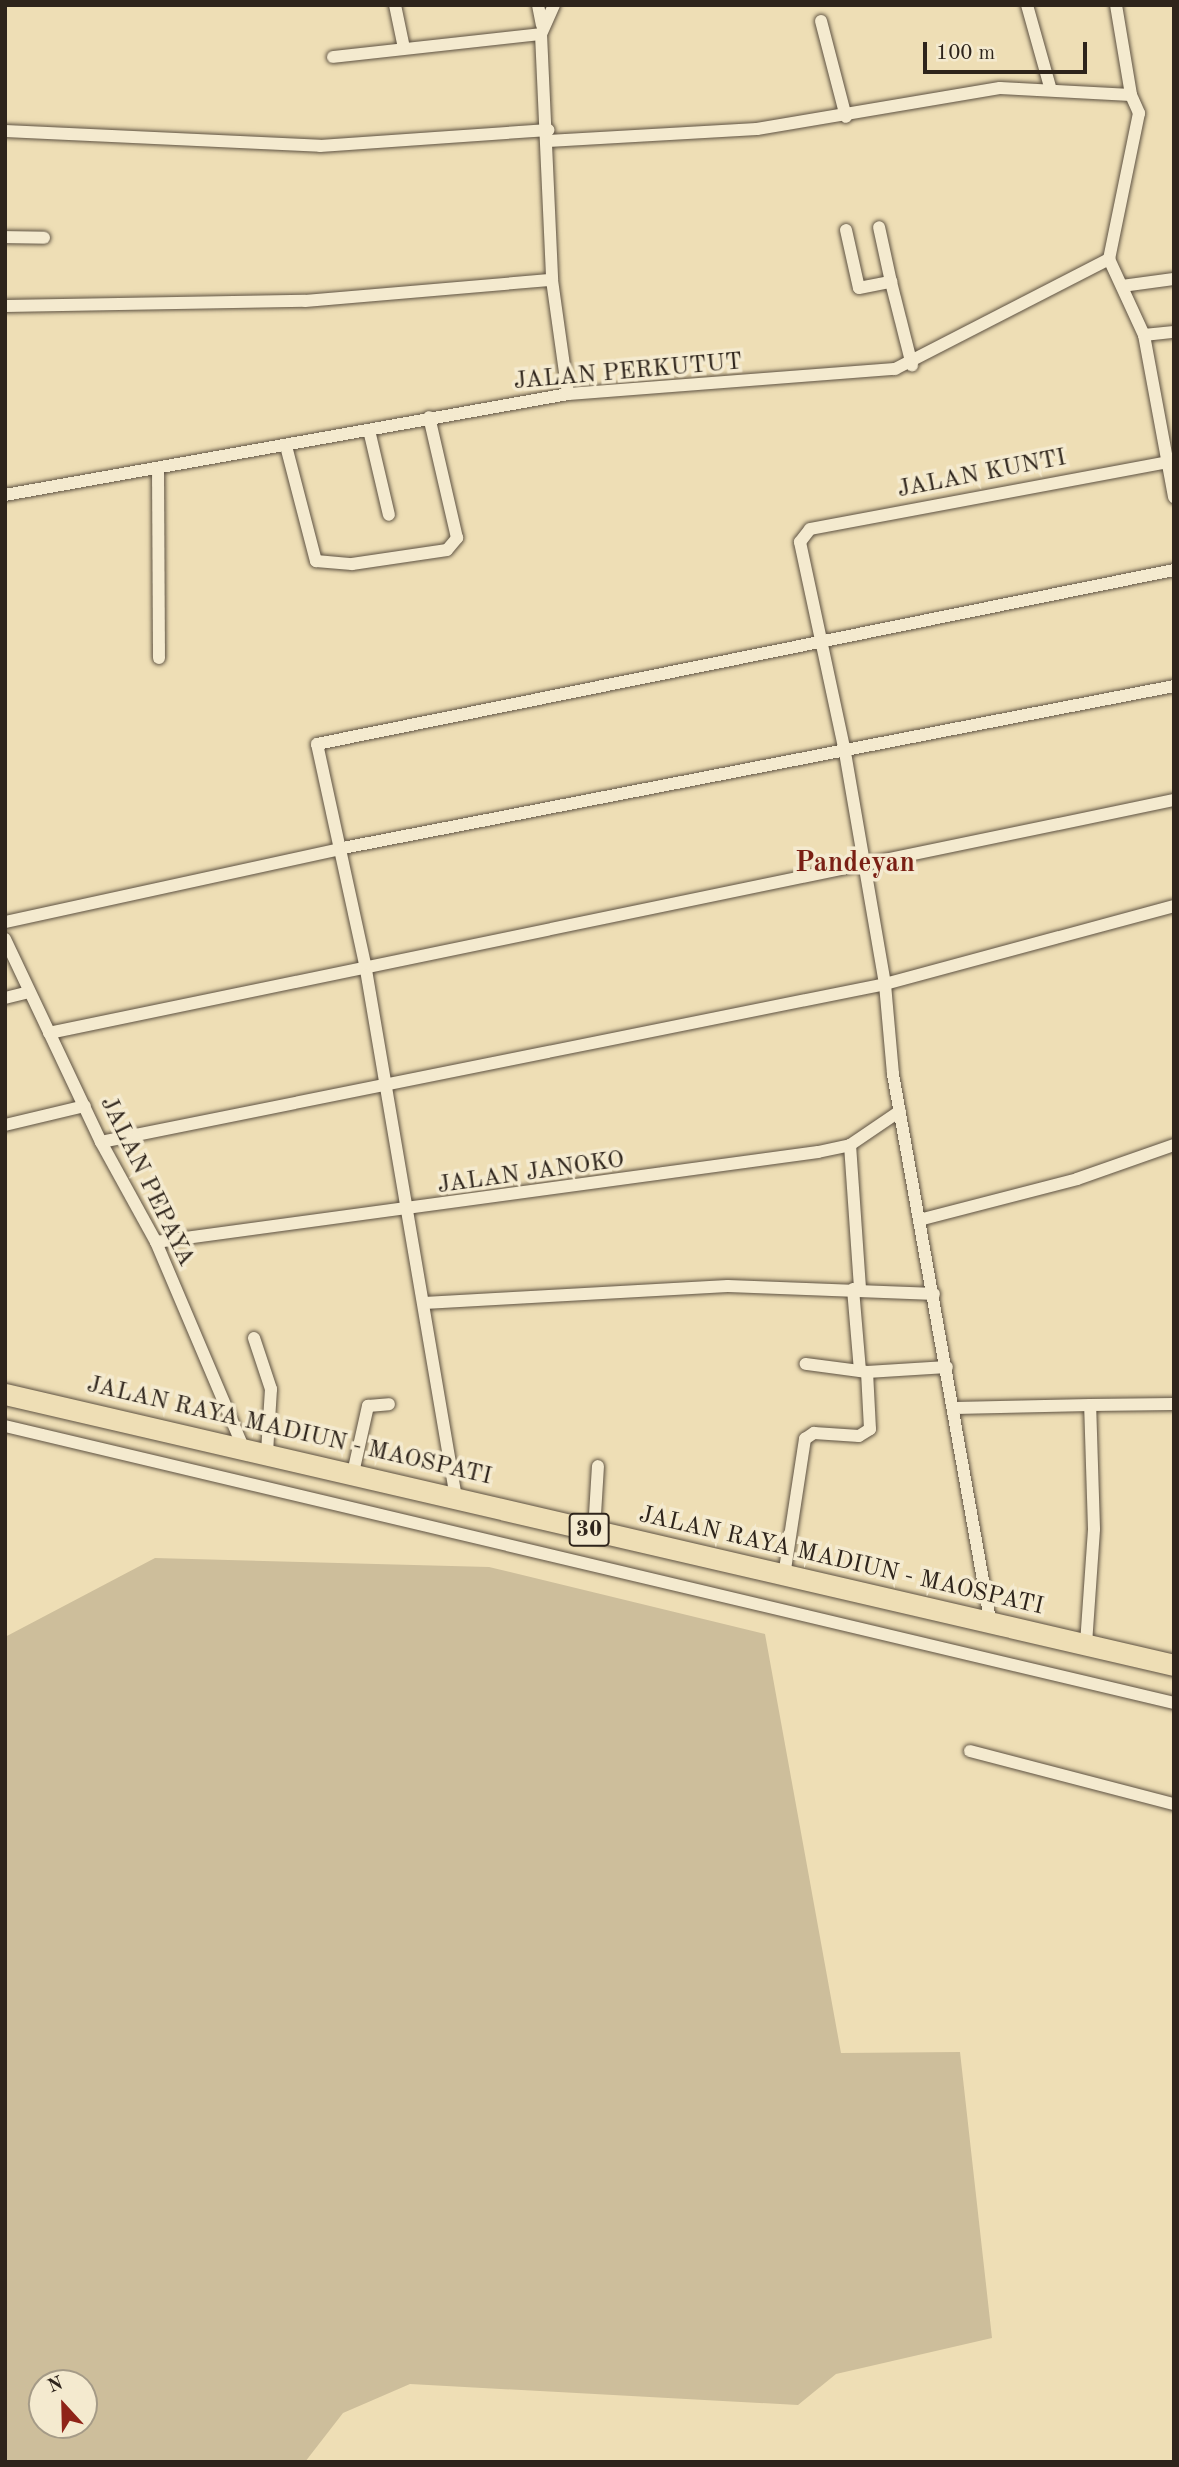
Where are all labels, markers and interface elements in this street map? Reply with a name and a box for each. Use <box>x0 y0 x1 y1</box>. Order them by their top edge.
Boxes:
scale bar <box>927 28 1092 72</box>
text: 100 m <box>936 43 995 64</box>
street label: JALAN PERKUTUT <box>513 349 743 397</box>
street label: JALAN KUNTI <box>895 445 1069 505</box>
district label: Pandeyan <box>795 847 915 881</box>
street label: JALAN PEPAYA <box>92 1092 200 1272</box>
street label: JALAN JANOKO <box>436 1147 626 1201</box>
street label: JALAN RAYA MADIUN - MAOSPATI <box>84 1371 494 1493</box>
street label: JALAN RAYA MADIUN - MAOSPATI <box>636 1501 1046 1623</box>
road number: 30 <box>568 1511 610 1550</box>
north arrow <box>28 2369 98 2439</box>
text: N <box>45 2374 66 2397</box>

